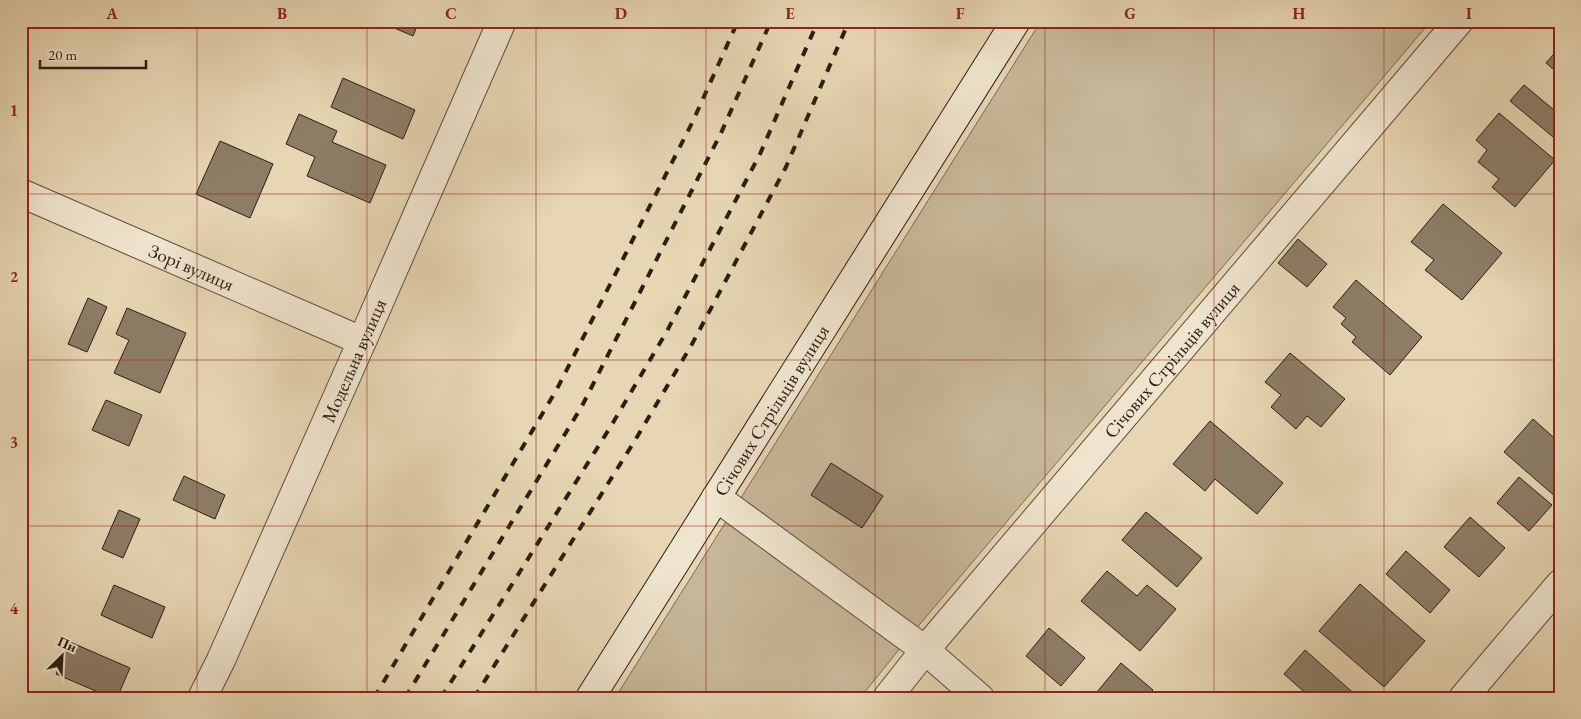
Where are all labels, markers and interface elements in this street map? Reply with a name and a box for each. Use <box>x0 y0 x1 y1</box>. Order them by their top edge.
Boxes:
text: A <box>105 3 118 24</box>
text: B <box>277 3 287 24</box>
text: C <box>445 3 457 24</box>
text: D <box>615 3 627 24</box>
text: E <box>785 3 795 24</box>
text: F <box>956 3 965 24</box>
text: G <box>1124 3 1136 24</box>
text: H <box>1293 3 1306 24</box>
text: I <box>1466 3 1472 24</box>
scale bar <box>40 38 146 70</box>
text: 20 m <box>48 45 77 64</box>
text: 1 <box>10 100 18 121</box>
street label: Зорі вулиця <box>145 238 238 297</box>
text: 2 <box>10 266 19 287</box>
street label: Січових Стрільців вулиця <box>1098 276 1246 444</box>
street label: Модельна вулиця <box>316 294 392 426</box>
street label: Січових Стрільців вулиця <box>708 320 835 501</box>
text: 3 <box>10 432 18 453</box>
text: 4 <box>10 598 19 619</box>
north arrow <box>38 632 88 682</box>
text: Пн <box>55 632 80 656</box>

